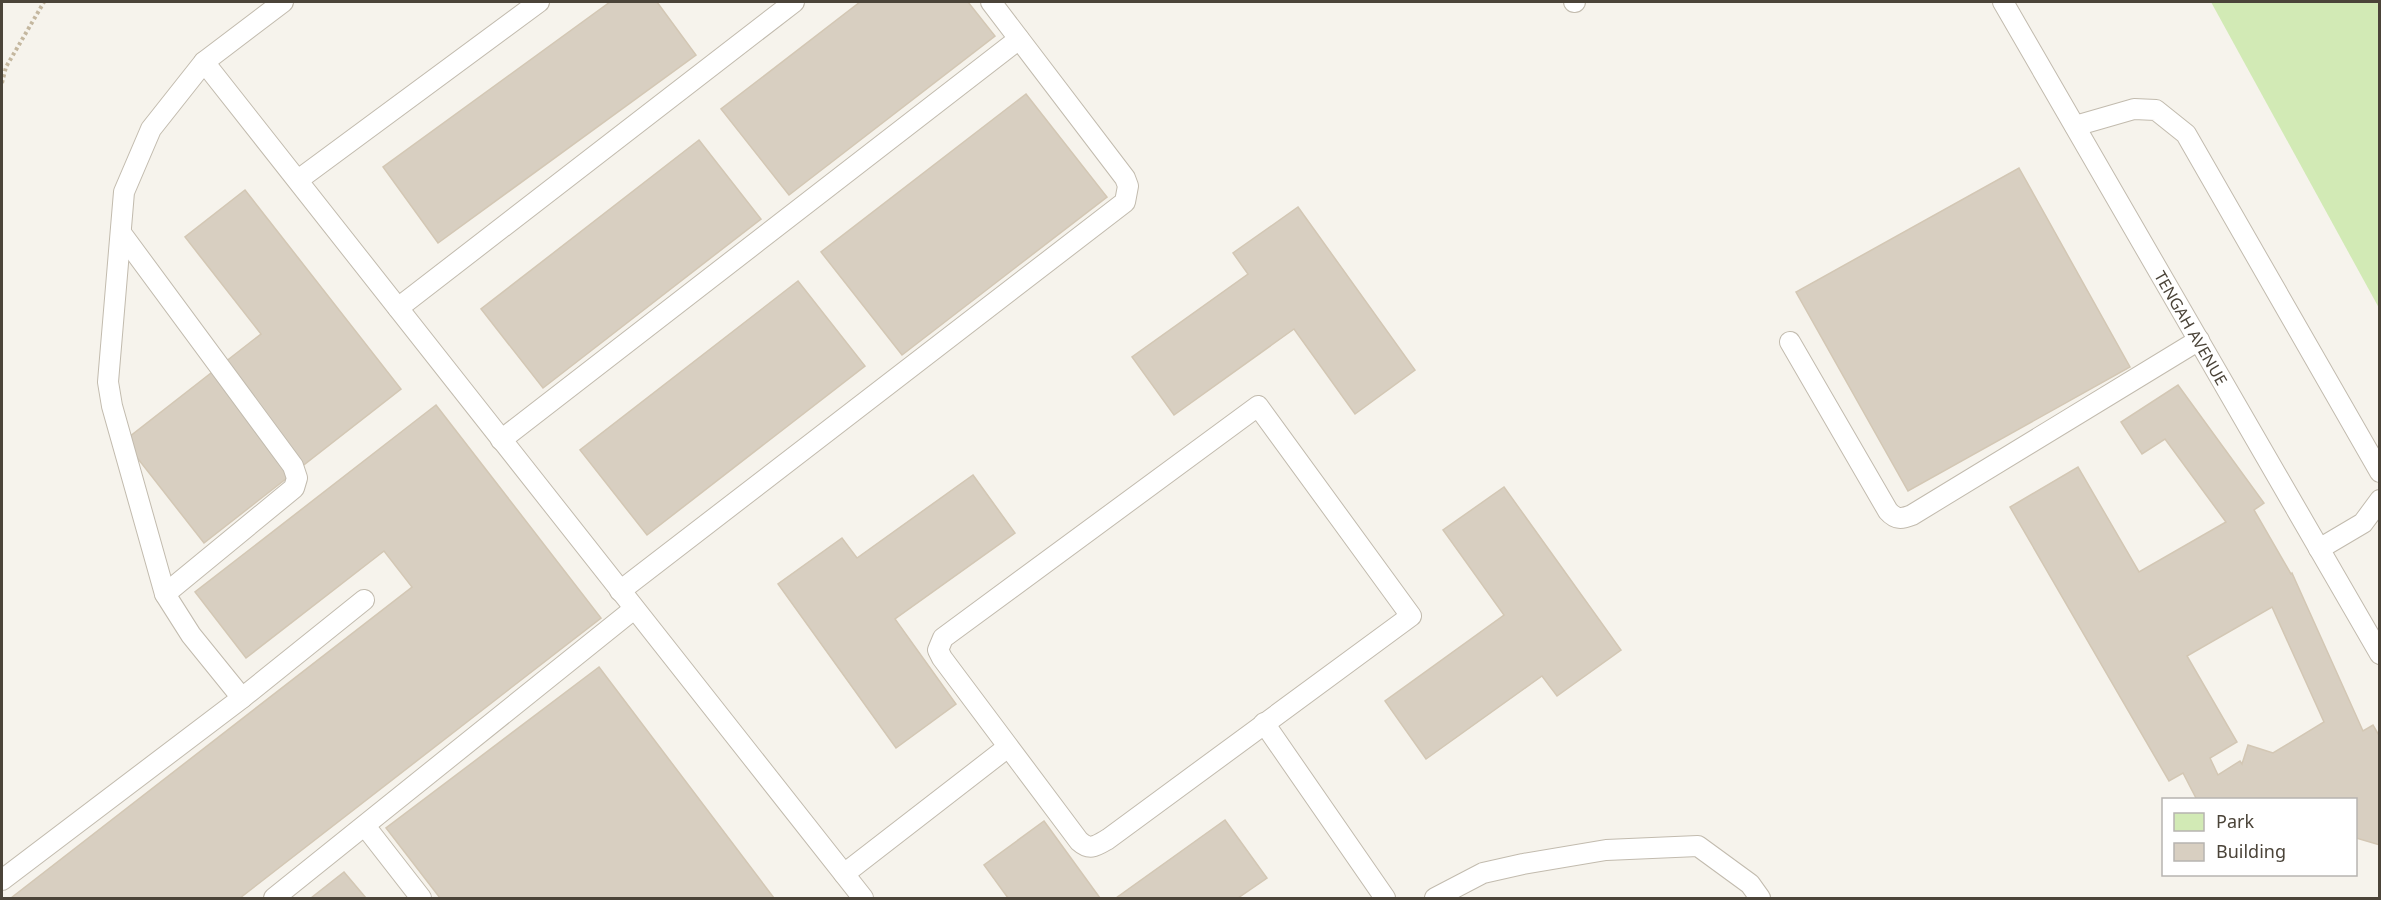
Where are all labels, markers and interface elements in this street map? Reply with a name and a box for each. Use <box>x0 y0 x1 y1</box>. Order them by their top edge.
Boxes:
street label: TENGAH AVENUE <box>2149 267 2233 389</box>
legend <box>2162 798 2357 876</box>
text: Park <box>2216 809 2254 833</box>
text: Building <box>2216 839 2286 863</box>

